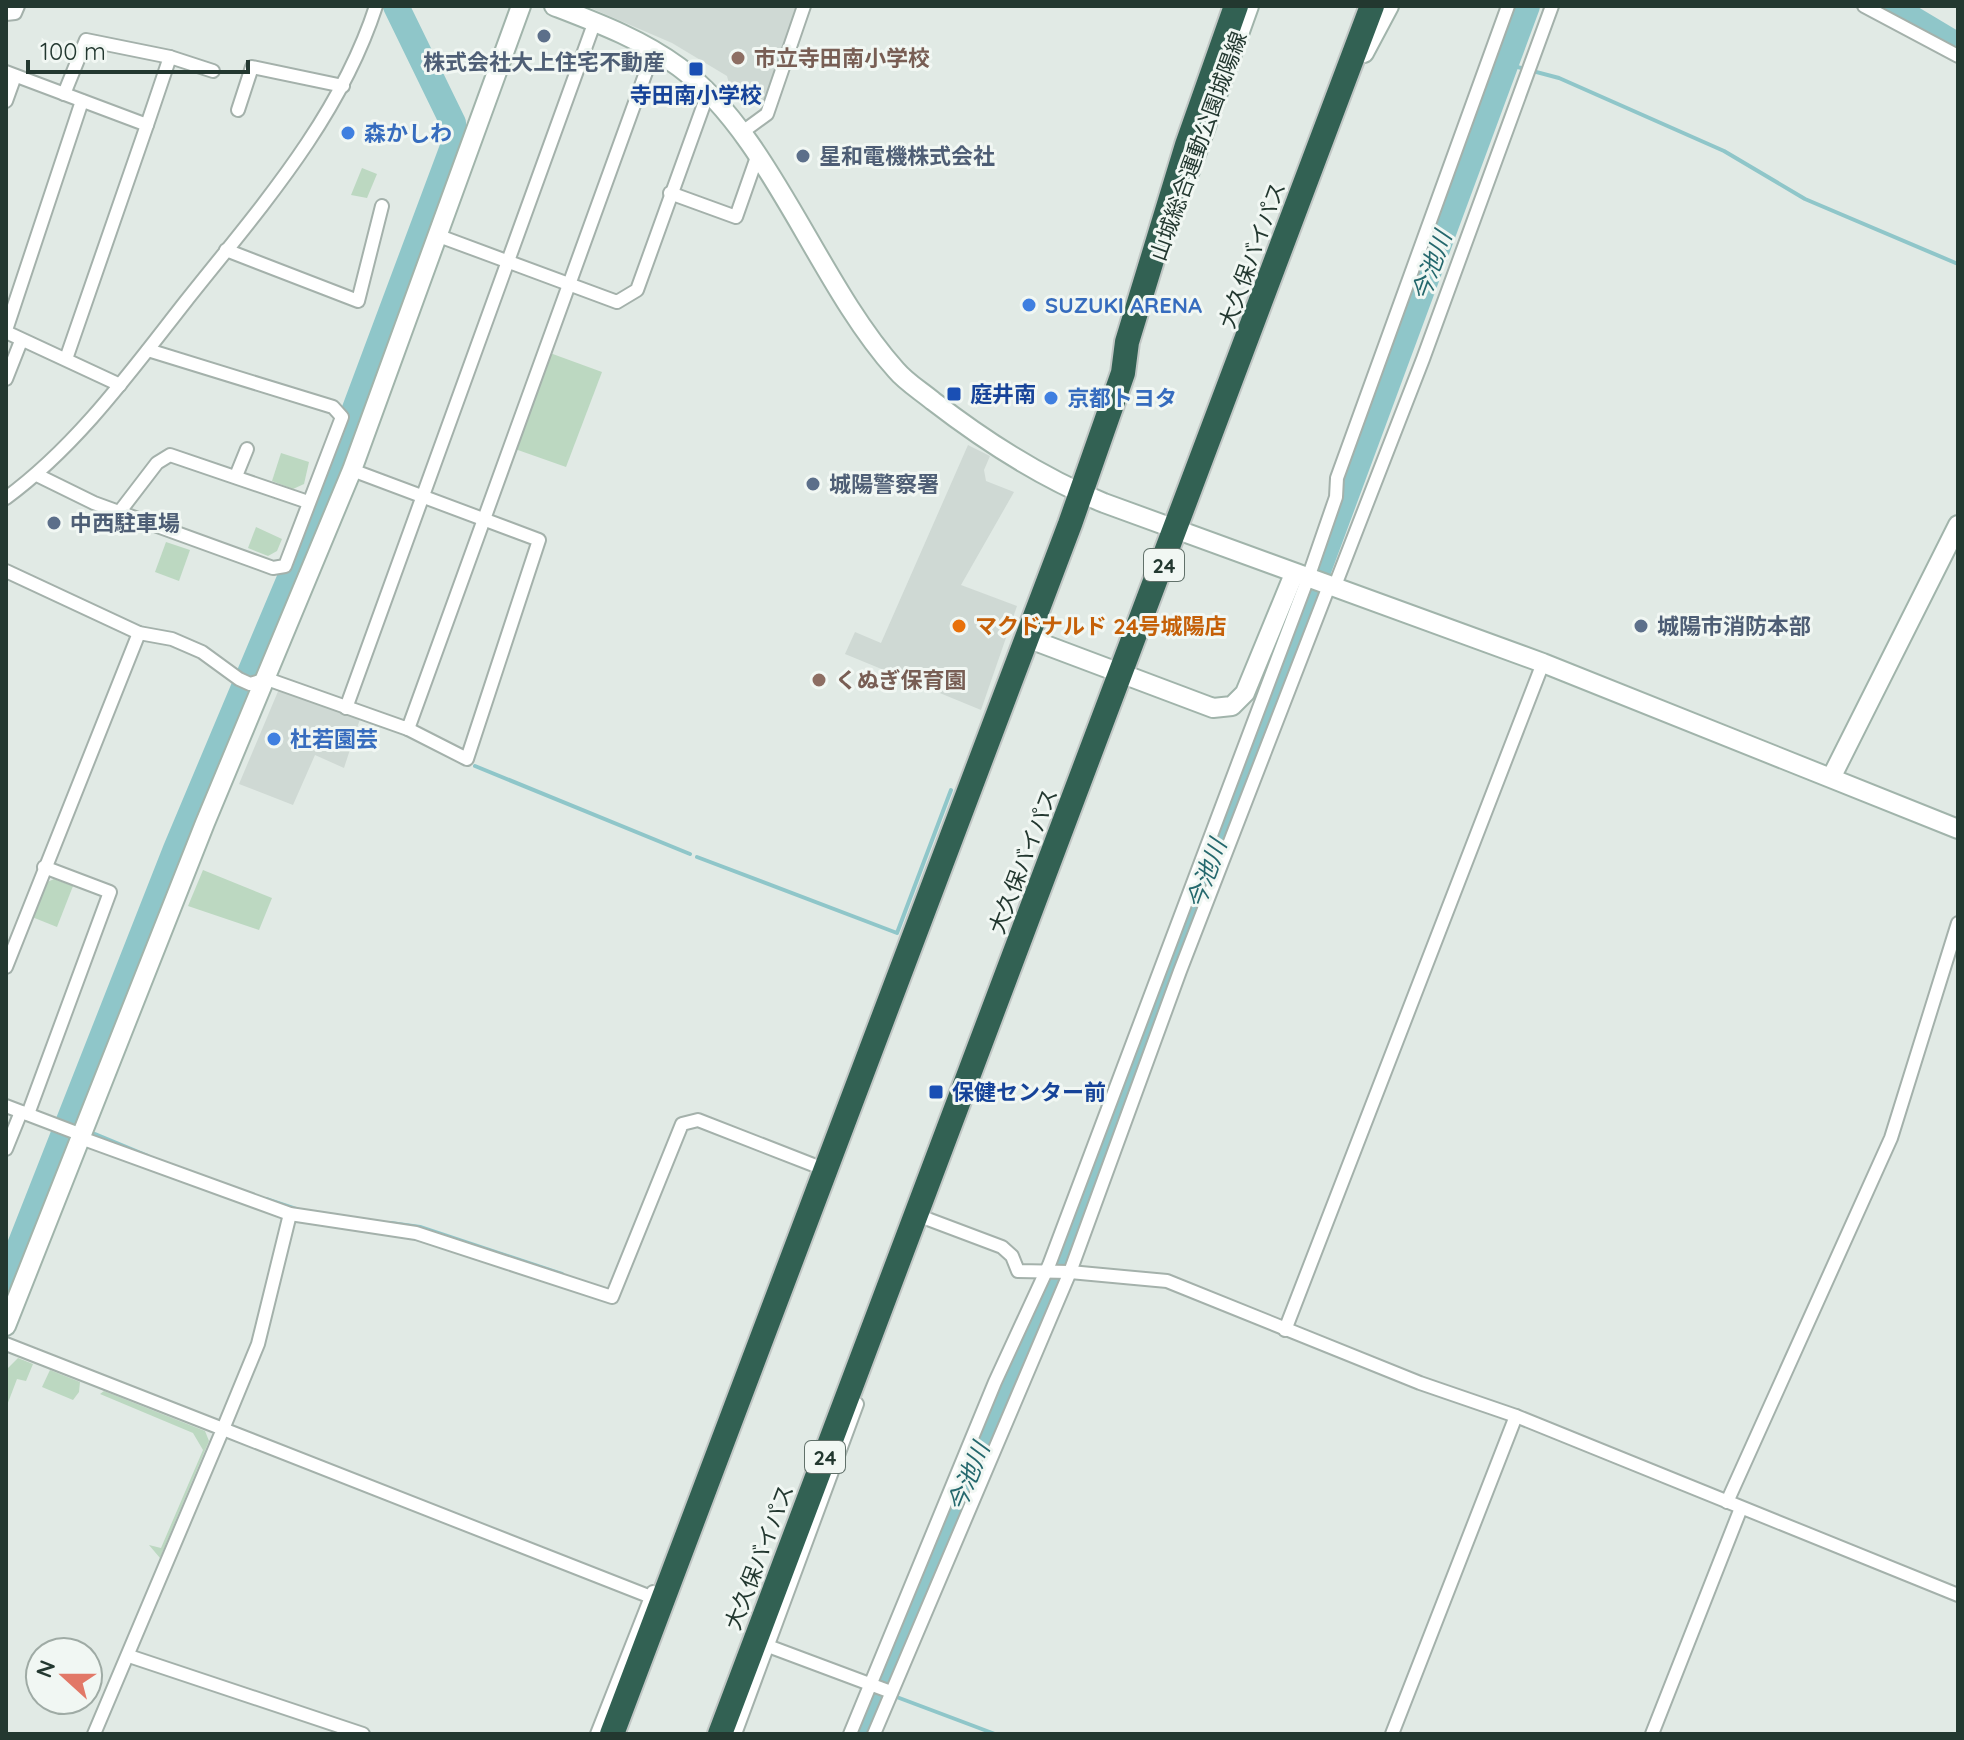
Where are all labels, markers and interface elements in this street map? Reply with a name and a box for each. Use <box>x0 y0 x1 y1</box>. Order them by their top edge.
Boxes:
scale bar <box>28 24 248 74</box>
marker: 株式会社大上住宅不動産 <box>535 27 553 45</box>
street label: 山城総合運動公園城陽線 <box>1143 28 1253 264</box>
text: 100 m <box>40 36 106 66</box>
place label: 市立寺田南小学校 <box>754 44 930 72</box>
place label: 株式会社大上住宅不動産 <box>423 48 665 76</box>
marker: 市立寺田南小学校 <box>729 49 747 67</box>
marker: 寺田南小学校 <box>687 60 705 78</box>
place label: 寺田南小学校 <box>630 81 762 109</box>
place label: 森かしわ <box>364 119 452 147</box>
marker: 森かしわ <box>339 124 357 142</box>
place label: 星和電機株式会社 <box>819 142 995 170</box>
marker: 星和電機株式会社 <box>794 147 812 165</box>
street label: 大久保バイパス <box>1213 178 1291 332</box>
water label: 今池川 <box>1405 224 1458 305</box>
place label: SUZUKI ARENA <box>1045 291 1202 319</box>
marker: SUZUKI ARENA <box>1020 296 1038 314</box>
place label: 庭井南 <box>970 380 1036 408</box>
place label: 京都トヨタ <box>1067 384 1177 412</box>
marker: 庭井南 <box>945 385 963 403</box>
marker: 京都トヨタ <box>1042 389 1060 407</box>
place label: 城陽警察署 <box>829 470 939 498</box>
marker: 城陽警察署 <box>804 475 822 493</box>
place label: 中西駐車場 <box>70 509 180 537</box>
marker: 中西駐車場 <box>45 514 63 532</box>
road number: 24 <box>1144 549 1184 581</box>
place label: マクドナルド 24号城陽店 <box>975 612 1227 640</box>
place label: 城陽市消防本部 <box>1657 612 1811 640</box>
marker: マクドナルド 24号城陽店 <box>950 617 968 635</box>
marker: 城陽市消防本部 <box>1632 617 1650 635</box>
place label: くぬぎ保育園 <box>835 666 967 694</box>
marker: くぬぎ保育園 <box>810 671 828 689</box>
place label: 杜若園芸 <box>290 725 378 753</box>
marker: 杜若園芸 <box>265 730 283 748</box>
street label: 大久保バイパス <box>982 784 1064 938</box>
water label: 今池川 <box>1180 832 1233 913</box>
place label: 保健センター前 <box>952 1078 1106 1106</box>
marker: 保健センター前 <box>927 1083 945 1101</box>
water label: 今池川 <box>941 1435 997 1516</box>
road number: 24 <box>805 1441 845 1473</box>
street label: 大久保バイパス <box>718 1480 800 1634</box>
north arrow <box>24 1636 104 1716</box>
text: N <box>29 1656 61 1681</box>

